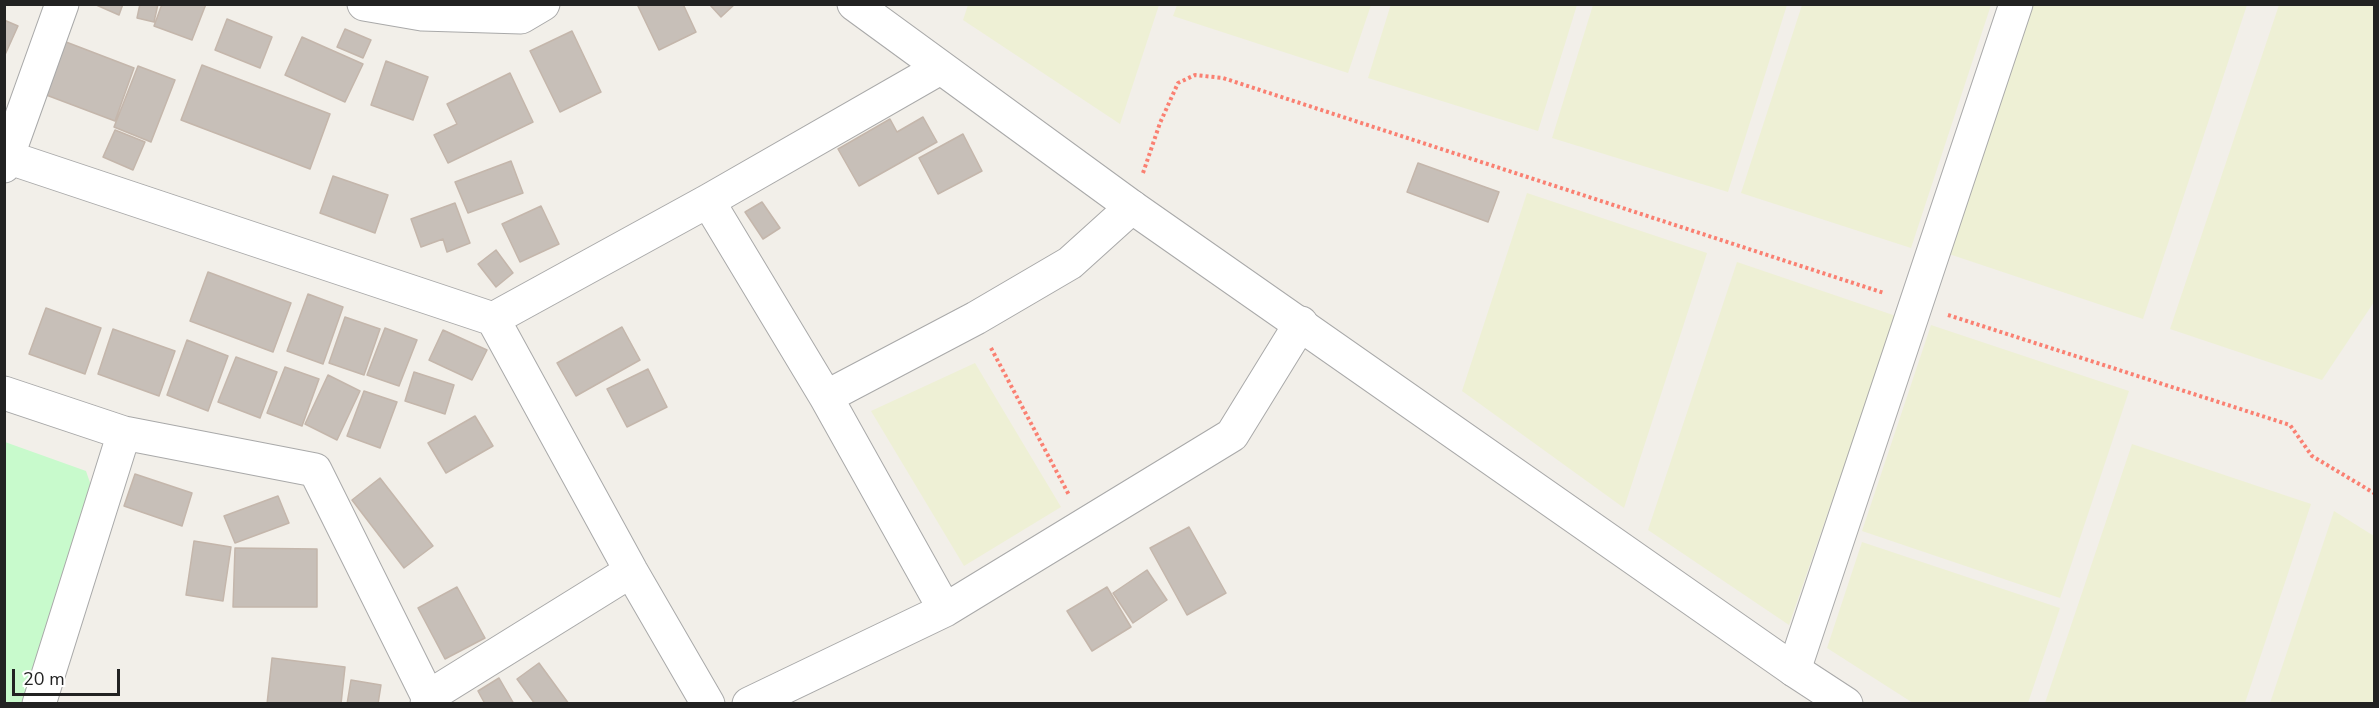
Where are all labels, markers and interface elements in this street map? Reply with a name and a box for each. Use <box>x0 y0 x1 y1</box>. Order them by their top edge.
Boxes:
scale bar <box>15 657 123 695</box>
text: 20 m <box>23 667 65 691</box>

